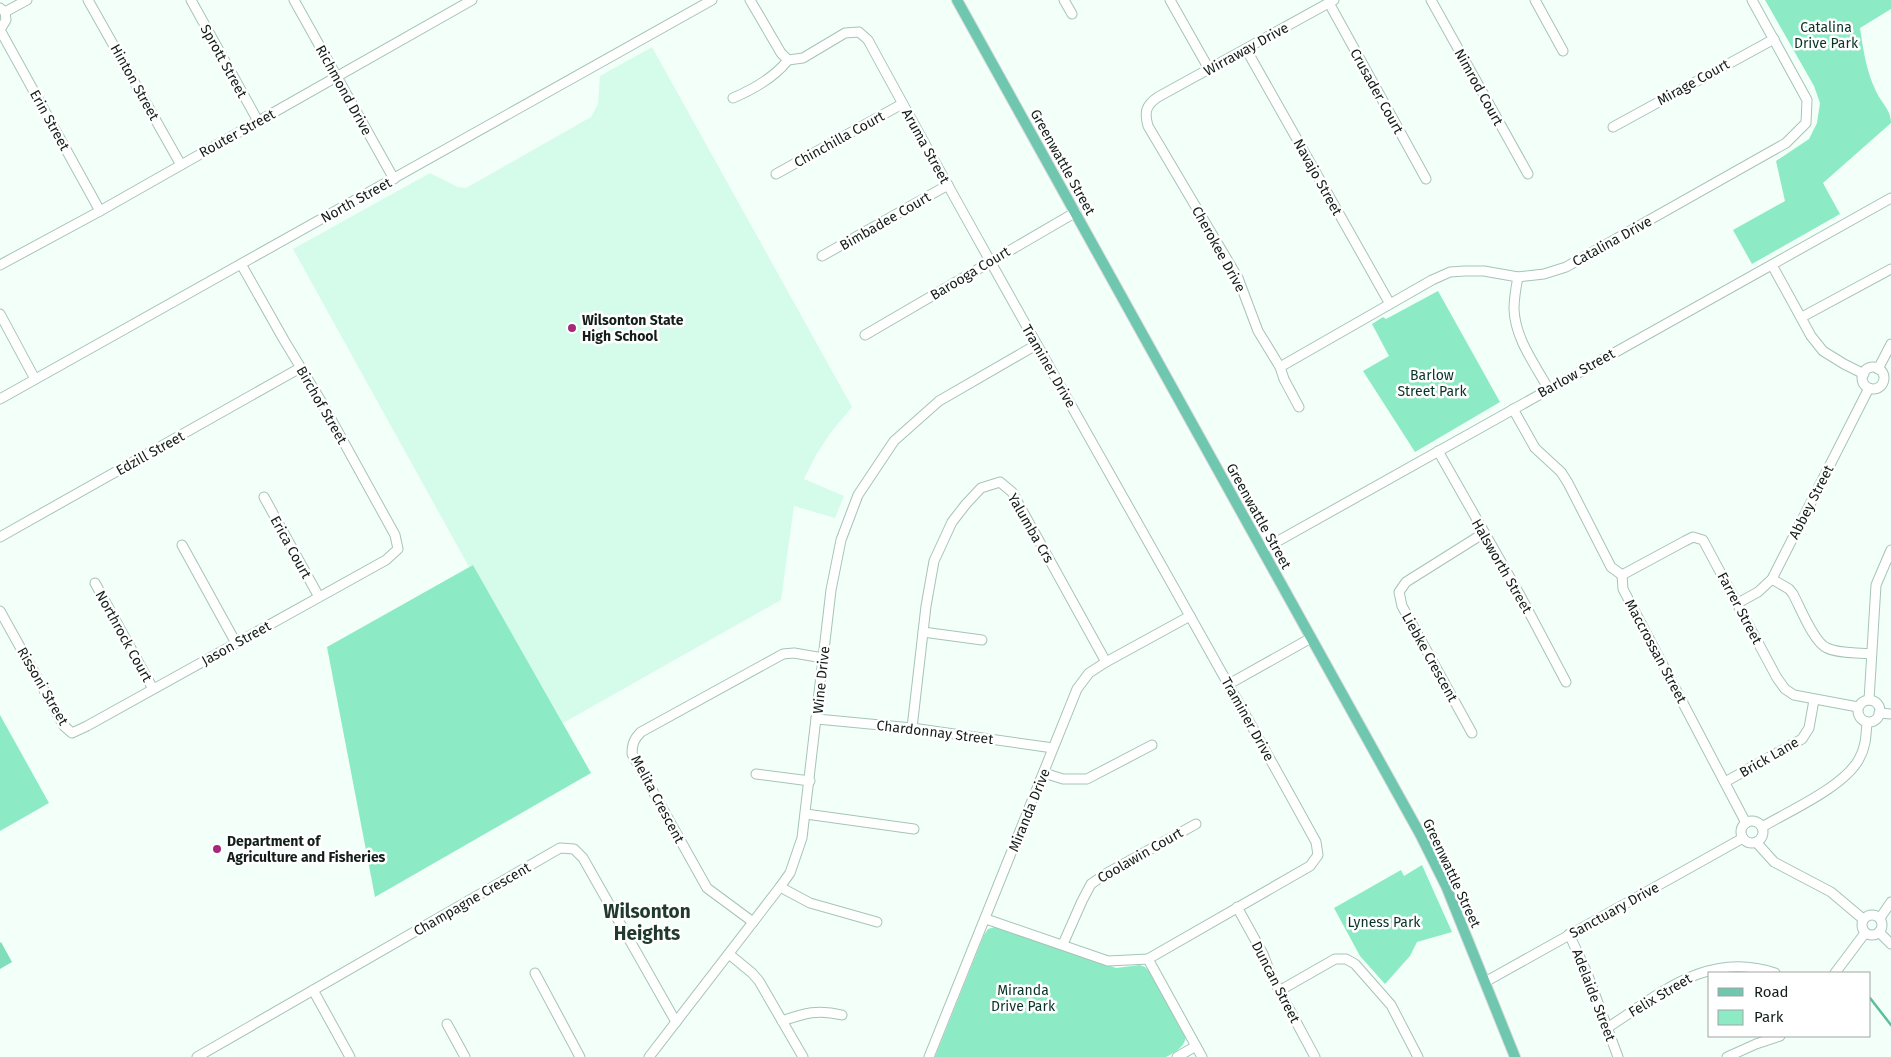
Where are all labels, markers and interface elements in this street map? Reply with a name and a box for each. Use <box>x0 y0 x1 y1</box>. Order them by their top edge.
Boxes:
street label: Wirraway Drive <box>1201 19 1292 80</box>
park label: Catalina Drive Park <box>1794 19 1859 52</box>
street label: Sprott Street <box>197 22 251 102</box>
street label: Hinton Street <box>107 41 163 124</box>
street label: Richmond Drive <box>312 42 375 138</box>
street label: Crusader Court <box>1346 46 1407 138</box>
street label: Nimrod Court <box>1451 46 1507 129</box>
street label: Mirage Court <box>1654 55 1733 109</box>
street label: Erin Street <box>26 87 74 154</box>
street label: Router Street <box>196 105 279 161</box>
street label: Aruma Street <box>898 106 954 187</box>
street label: Greenwattle Street <box>1027 106 1099 219</box>
street label: Chinchilla Court <box>791 107 888 171</box>
street label: Navajo Street <box>1290 136 1346 219</box>
street label: North Street <box>318 174 395 227</box>
street label: Bimbadee Court <box>837 188 934 254</box>
street label: Cherokee Drive <box>1188 203 1249 295</box>
street label: Catalina Drive <box>1570 213 1655 270</box>
street label: Barooga Court <box>927 242 1014 304</box>
place label: Wilsonton State High School <box>582 312 684 345</box>
marker: Wilsonton State High School <box>566 322 578 334</box>
street label: Traminer Drive <box>1018 322 1079 411</box>
street label: Barlow Street <box>1535 345 1619 402</box>
street label: Birchof Street <box>292 363 351 448</box>
park label: Barlow Street Park <box>1397 367 1467 400</box>
street label: Edzill Street <box>113 427 188 479</box>
street label: Greenwattle Street <box>1223 460 1295 573</box>
street label: Abbey Street <box>1786 462 1838 542</box>
street label: Yalumba Crs <box>1004 491 1057 566</box>
street label: Erica Court <box>266 513 315 582</box>
street label: Halsworth Street <box>1468 516 1536 617</box>
street label: Farrer Street <box>1714 569 1766 648</box>
street label: Northrock Court <box>92 588 156 686</box>
street label: Maccrossan Street <box>1621 596 1691 707</box>
street label: Liebke Crescent <box>1398 610 1462 706</box>
street label: Jason Street <box>199 617 275 669</box>
street label: Rissoni Street <box>13 644 72 729</box>
street label: Wine Drive <box>809 645 833 715</box>
street label: Traminer Drive <box>1218 674 1278 764</box>
street label: Chardonnay Street <box>876 717 995 748</box>
street label: Brick Lane <box>1737 734 1802 781</box>
street label: Melita Crescent <box>627 752 688 847</box>
street label: Miranda Drive <box>1005 766 1054 854</box>
street label: Greenwattle Street <box>1419 816 1485 931</box>
street label: Coolawin Court <box>1095 824 1187 887</box>
place label: Department of Agriculture and Fisheries <box>226 833 386 866</box>
marker: Department of Agriculture and Fisheries <box>211 843 223 855</box>
street label: Champagne Crescent <box>411 859 535 940</box>
street label: Sanctuary Drive <box>1566 879 1662 942</box>
district label: Wilsonton Heights <box>603 900 691 945</box>
park label: Lyness Park <box>1348 914 1421 931</box>
street label: Duncan Street <box>1248 939 1304 1027</box>
street label: Adelaide Street <box>1568 947 1619 1045</box>
street label: Felix Street <box>1626 969 1696 1021</box>
legend <box>1708 972 1871 1037</box>
park label: Miranda Drive Park <box>991 982 1056 1015</box>
text: Road <box>1754 983 1789 1001</box>
text: Park <box>1754 1008 1784 1026</box>

